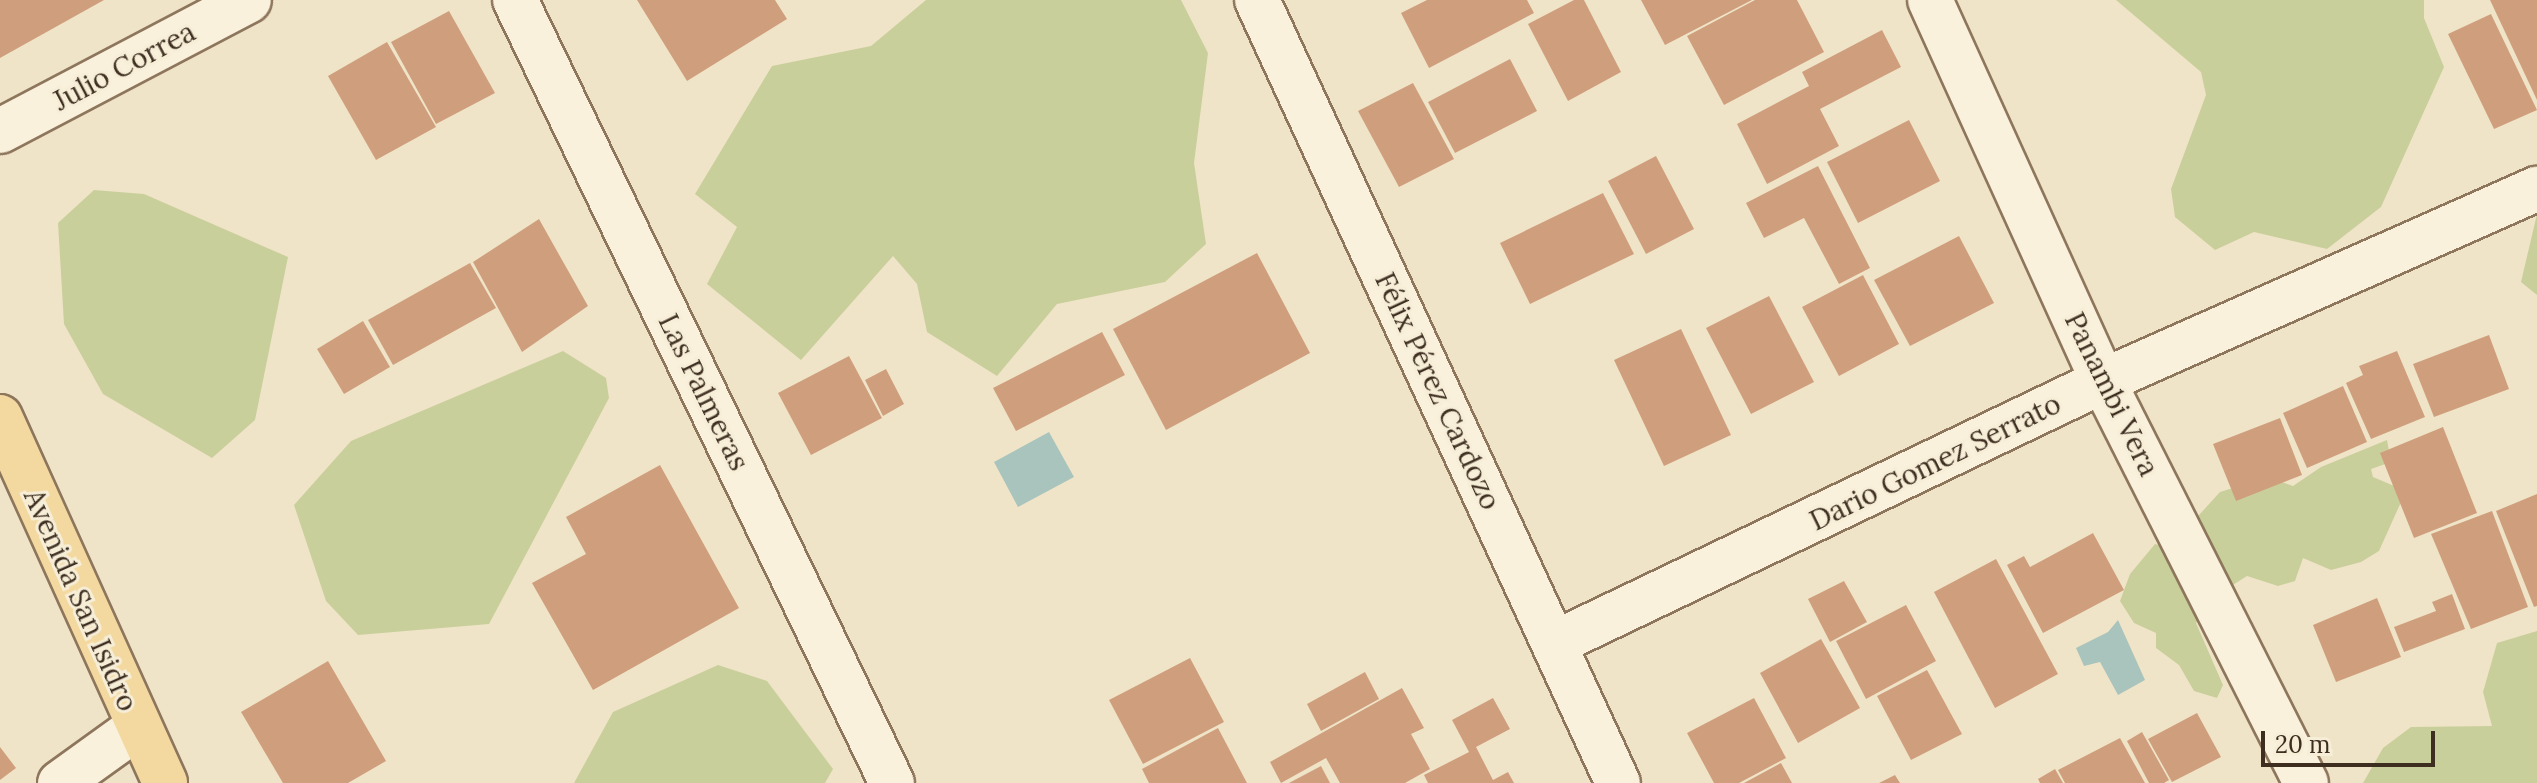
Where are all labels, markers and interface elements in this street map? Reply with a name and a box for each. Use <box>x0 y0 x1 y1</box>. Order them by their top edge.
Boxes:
street label: Julio Correa <box>47 15 201 117</box>
street label: Félix Pérez Cardozo <box>1368 267 1508 515</box>
street label: Panambi Vera <box>2058 307 2166 481</box>
street label: Las Palmeras <box>652 308 756 476</box>
street label: Dario Gomez Serrato <box>1804 387 2066 537</box>
street label: Avenida San Isidro <box>17 484 145 716</box>
scale bar <box>2265 715 2439 765</box>
text: 20 m <box>2275 729 2331 760</box>

